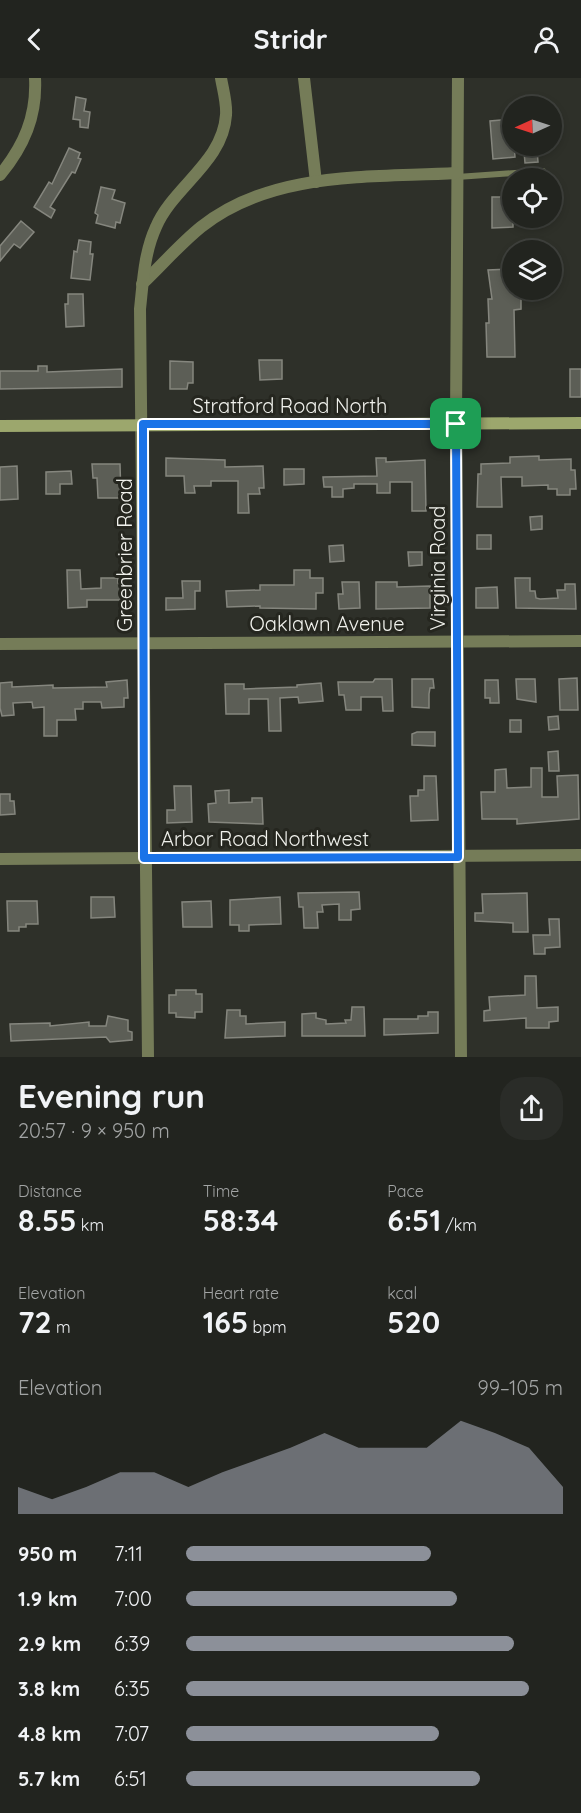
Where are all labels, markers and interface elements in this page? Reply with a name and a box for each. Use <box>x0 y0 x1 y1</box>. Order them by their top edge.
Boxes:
text: Stridr <box>254 22 327 56</box>
icon: back <box>18 23 51 56</box>
icon: person <box>530 23 563 56</box>
north arrow <box>502 96 562 156</box>
map controls <box>502 96 562 300</box>
button: locate <box>502 168 562 228</box>
button: layers <box>502 240 562 300</box>
street label: Stratford Road North <box>193 393 387 418</box>
pin <box>430 398 481 449</box>
icon: arrive <box>439 407 472 440</box>
street label: Greenbrier Road <box>112 478 137 632</box>
street label: Virginia Road <box>425 506 450 630</box>
street label: Oaklawn Avenue <box>249 611 405 636</box>
street label: Arbor Road Northwest <box>161 826 369 851</box>
text: Evening run <box>18 1075 205 1116</box>
button: share <box>500 1077 563 1140</box>
text: 20:57 · 9 × 950 m <box>18 1118 170 1143</box>
text: Distance <box>18 1181 82 1201</box>
text: Time <box>203 1181 239 1201</box>
text: Pace <box>387 1181 424 1201</box>
text: 8.55 <box>18 1201 76 1239</box>
text: 58:34 <box>203 1201 278 1239</box>
text: 6:51 <box>387 1201 441 1239</box>
text: km <box>76 1215 104 1235</box>
text: /km <box>441 1215 477 1235</box>
text: Elevation <box>18 1283 85 1303</box>
text: Heart rate <box>203 1283 279 1303</box>
text: kcal <box>387 1283 417 1303</box>
text: 72 <box>18 1303 52 1341</box>
text: 165 <box>203 1303 248 1341</box>
text: 520 <box>387 1303 440 1341</box>
text: m <box>52 1317 71 1337</box>
text: bpm <box>248 1317 287 1337</box>
text: Elevation <box>18 1375 102 1400</box>
text: 99–105 m <box>478 1375 563 1400</box>
text: 950 m <box>18 1541 77 1566</box>
text: 7:11 <box>114 1541 143 1566</box>
text: 1.9 km <box>18 1586 78 1611</box>
text: 7:00 <box>114 1586 152 1611</box>
text: 2.9 km <box>18 1631 81 1656</box>
text: 6:39 <box>114 1631 150 1656</box>
text: 3.8 km <box>18 1676 80 1701</box>
text: 6:35 <box>114 1676 150 1701</box>
text: 4.8 km <box>18 1721 81 1746</box>
text: 7:07 <box>114 1721 149 1746</box>
text: 5.7 km <box>18 1766 80 1791</box>
text: 6:51 <box>114 1766 147 1791</box>

